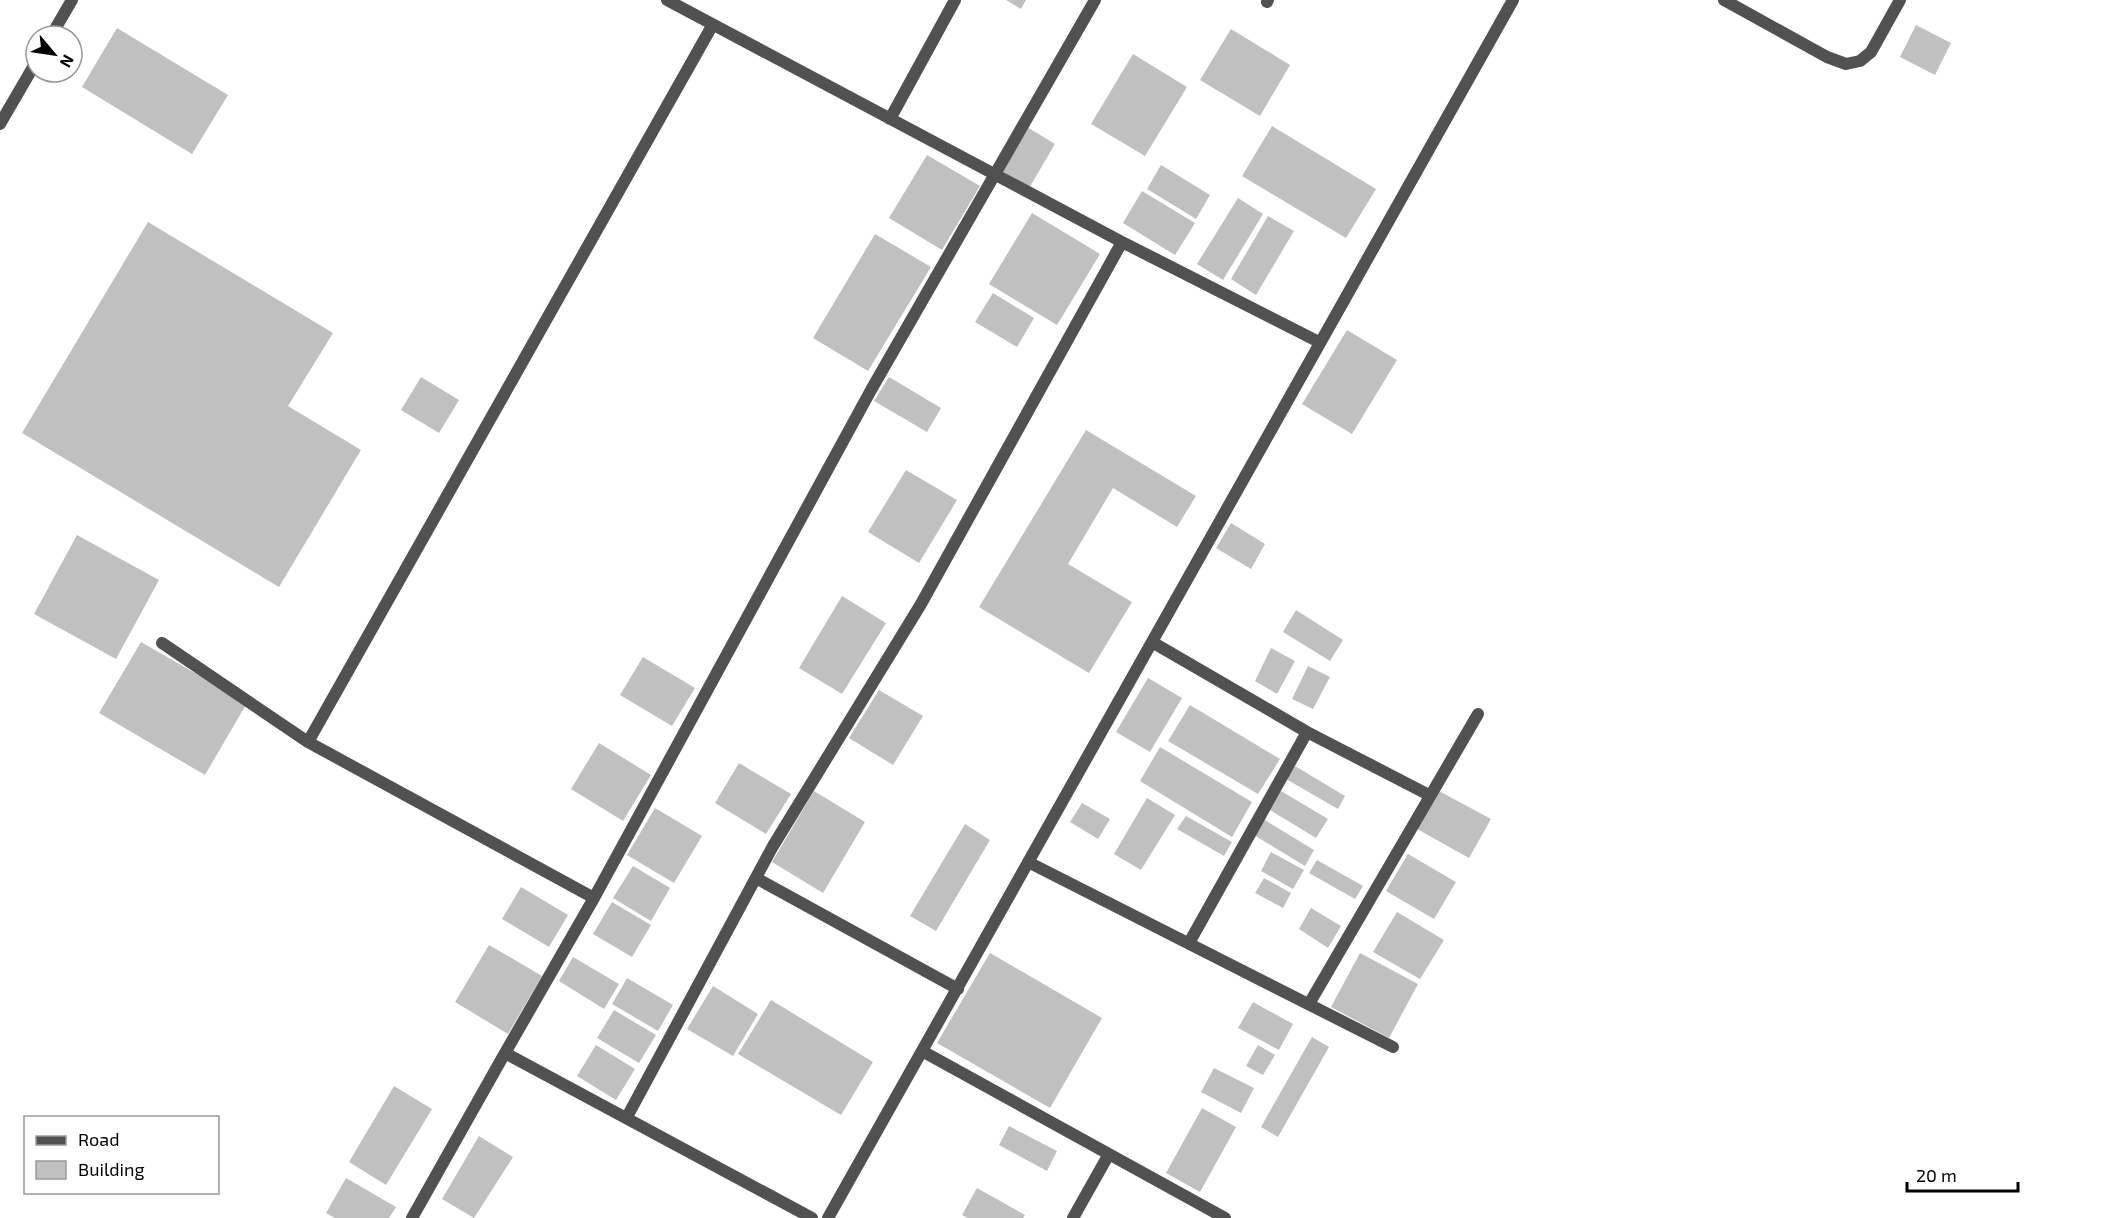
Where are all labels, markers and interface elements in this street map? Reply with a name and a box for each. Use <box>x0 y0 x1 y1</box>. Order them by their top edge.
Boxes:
north arrow <box>24 24 84 84</box>
text: N <box>56 52 79 71</box>
legend <box>24 1116 219 1194</box>
text: Road <box>78 1128 119 1150</box>
scale bar <box>1907 1155 2018 1193</box>
text: Building <box>78 1158 145 1180</box>
text: 20 m <box>1916 1164 1957 1186</box>

